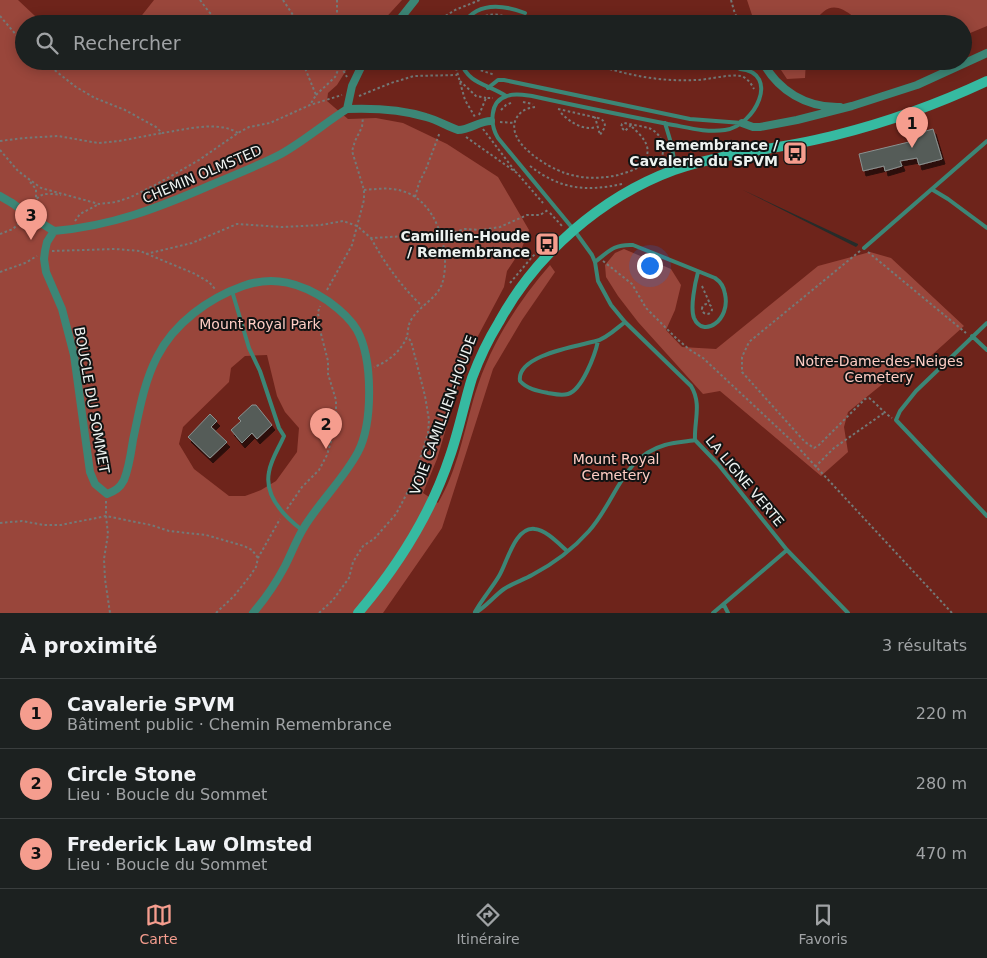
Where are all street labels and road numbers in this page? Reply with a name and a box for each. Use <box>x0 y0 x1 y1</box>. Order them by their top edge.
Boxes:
street label: CHEMIN OLMSTED <box>140 142 264 206</box>
street label: BOUCLE DU SOMMET <box>71 326 113 475</box>
street label: VOIE CAMILLIEN-HOUDE <box>407 333 479 497</box>
street label: LA LIGNE VERTE <box>702 432 788 530</box>

